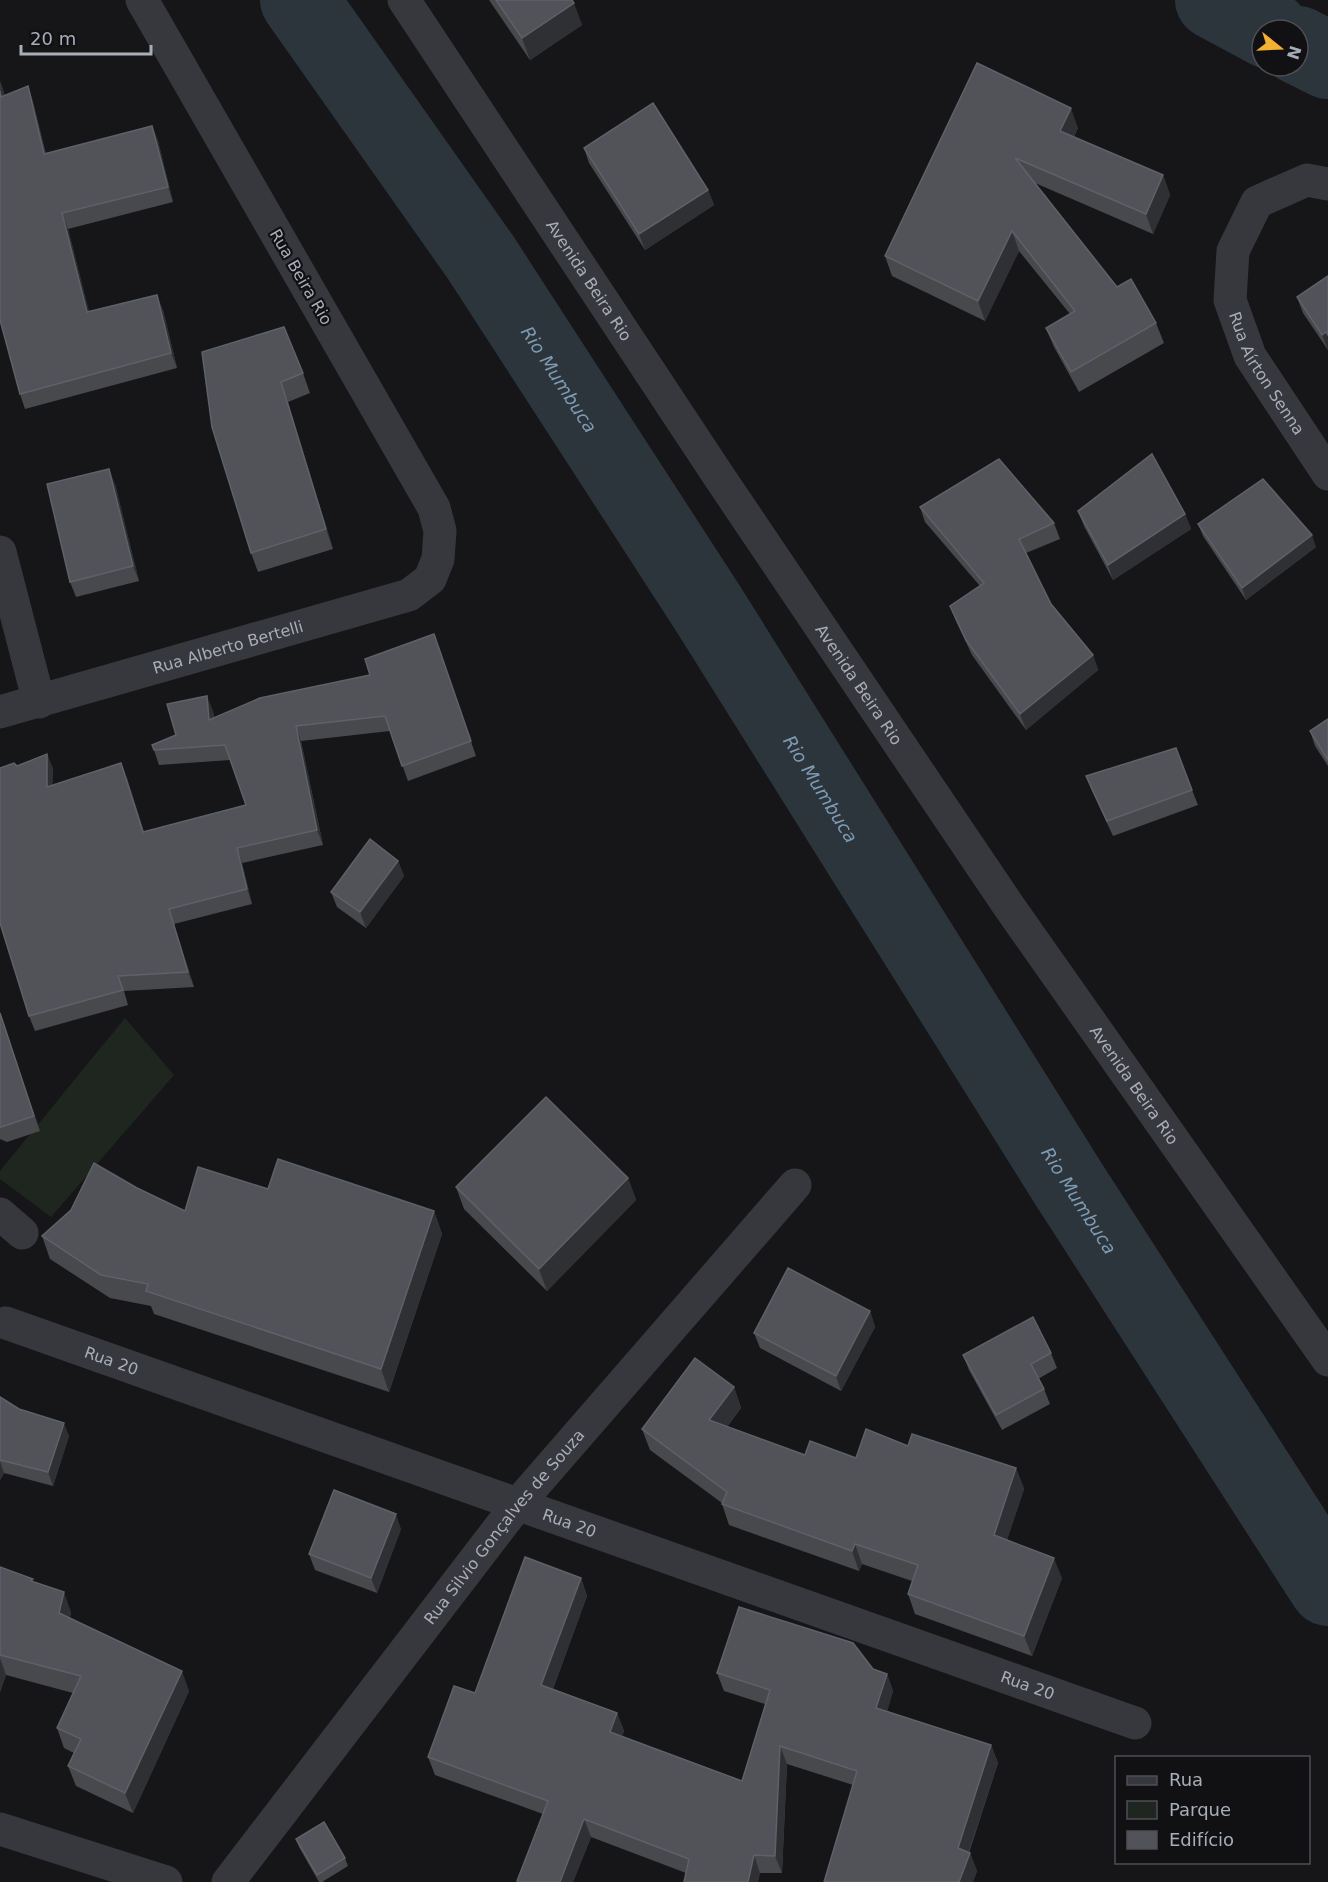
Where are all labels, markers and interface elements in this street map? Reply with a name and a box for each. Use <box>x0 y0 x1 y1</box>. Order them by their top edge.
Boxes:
scale bar <box>21 18 152 56</box>
north arrow <box>1250 18 1310 78</box>
text: 20 m <box>30 28 76 49</box>
text: N <box>1283 43 1305 62</box>
street label: Avenida Beira Rio <box>542 216 636 344</box>
street label: Rua Beira Rio <box>266 226 336 328</box>
street label: Rua Aírton Senna <box>1225 309 1309 438</box>
water label: Rio Mumbuca <box>517 322 602 436</box>
street label: Rua Alberto Bertelli <box>150 616 305 677</box>
street label: Avenida Beira Rio <box>812 621 907 748</box>
water label: Rio Mumbuca <box>780 731 862 846</box>
street label: Avenida Beira Rio <box>1086 1022 1183 1148</box>
water label: Rio Mumbuca <box>1038 1143 1121 1258</box>
street label: Rua 20 <box>82 1342 141 1379</box>
street label: Rua Silvio Gonçalves de Souza <box>420 1425 588 1628</box>
street label: Rua 20 <box>540 1504 599 1541</box>
street label: Rua 20 <box>998 1667 1057 1703</box>
legend <box>1115 1756 1310 1864</box>
text: Rua <box>1169 1769 1203 1790</box>
text: Parque <box>1169 1799 1231 1820</box>
text: Edifício <box>1169 1829 1234 1850</box>

